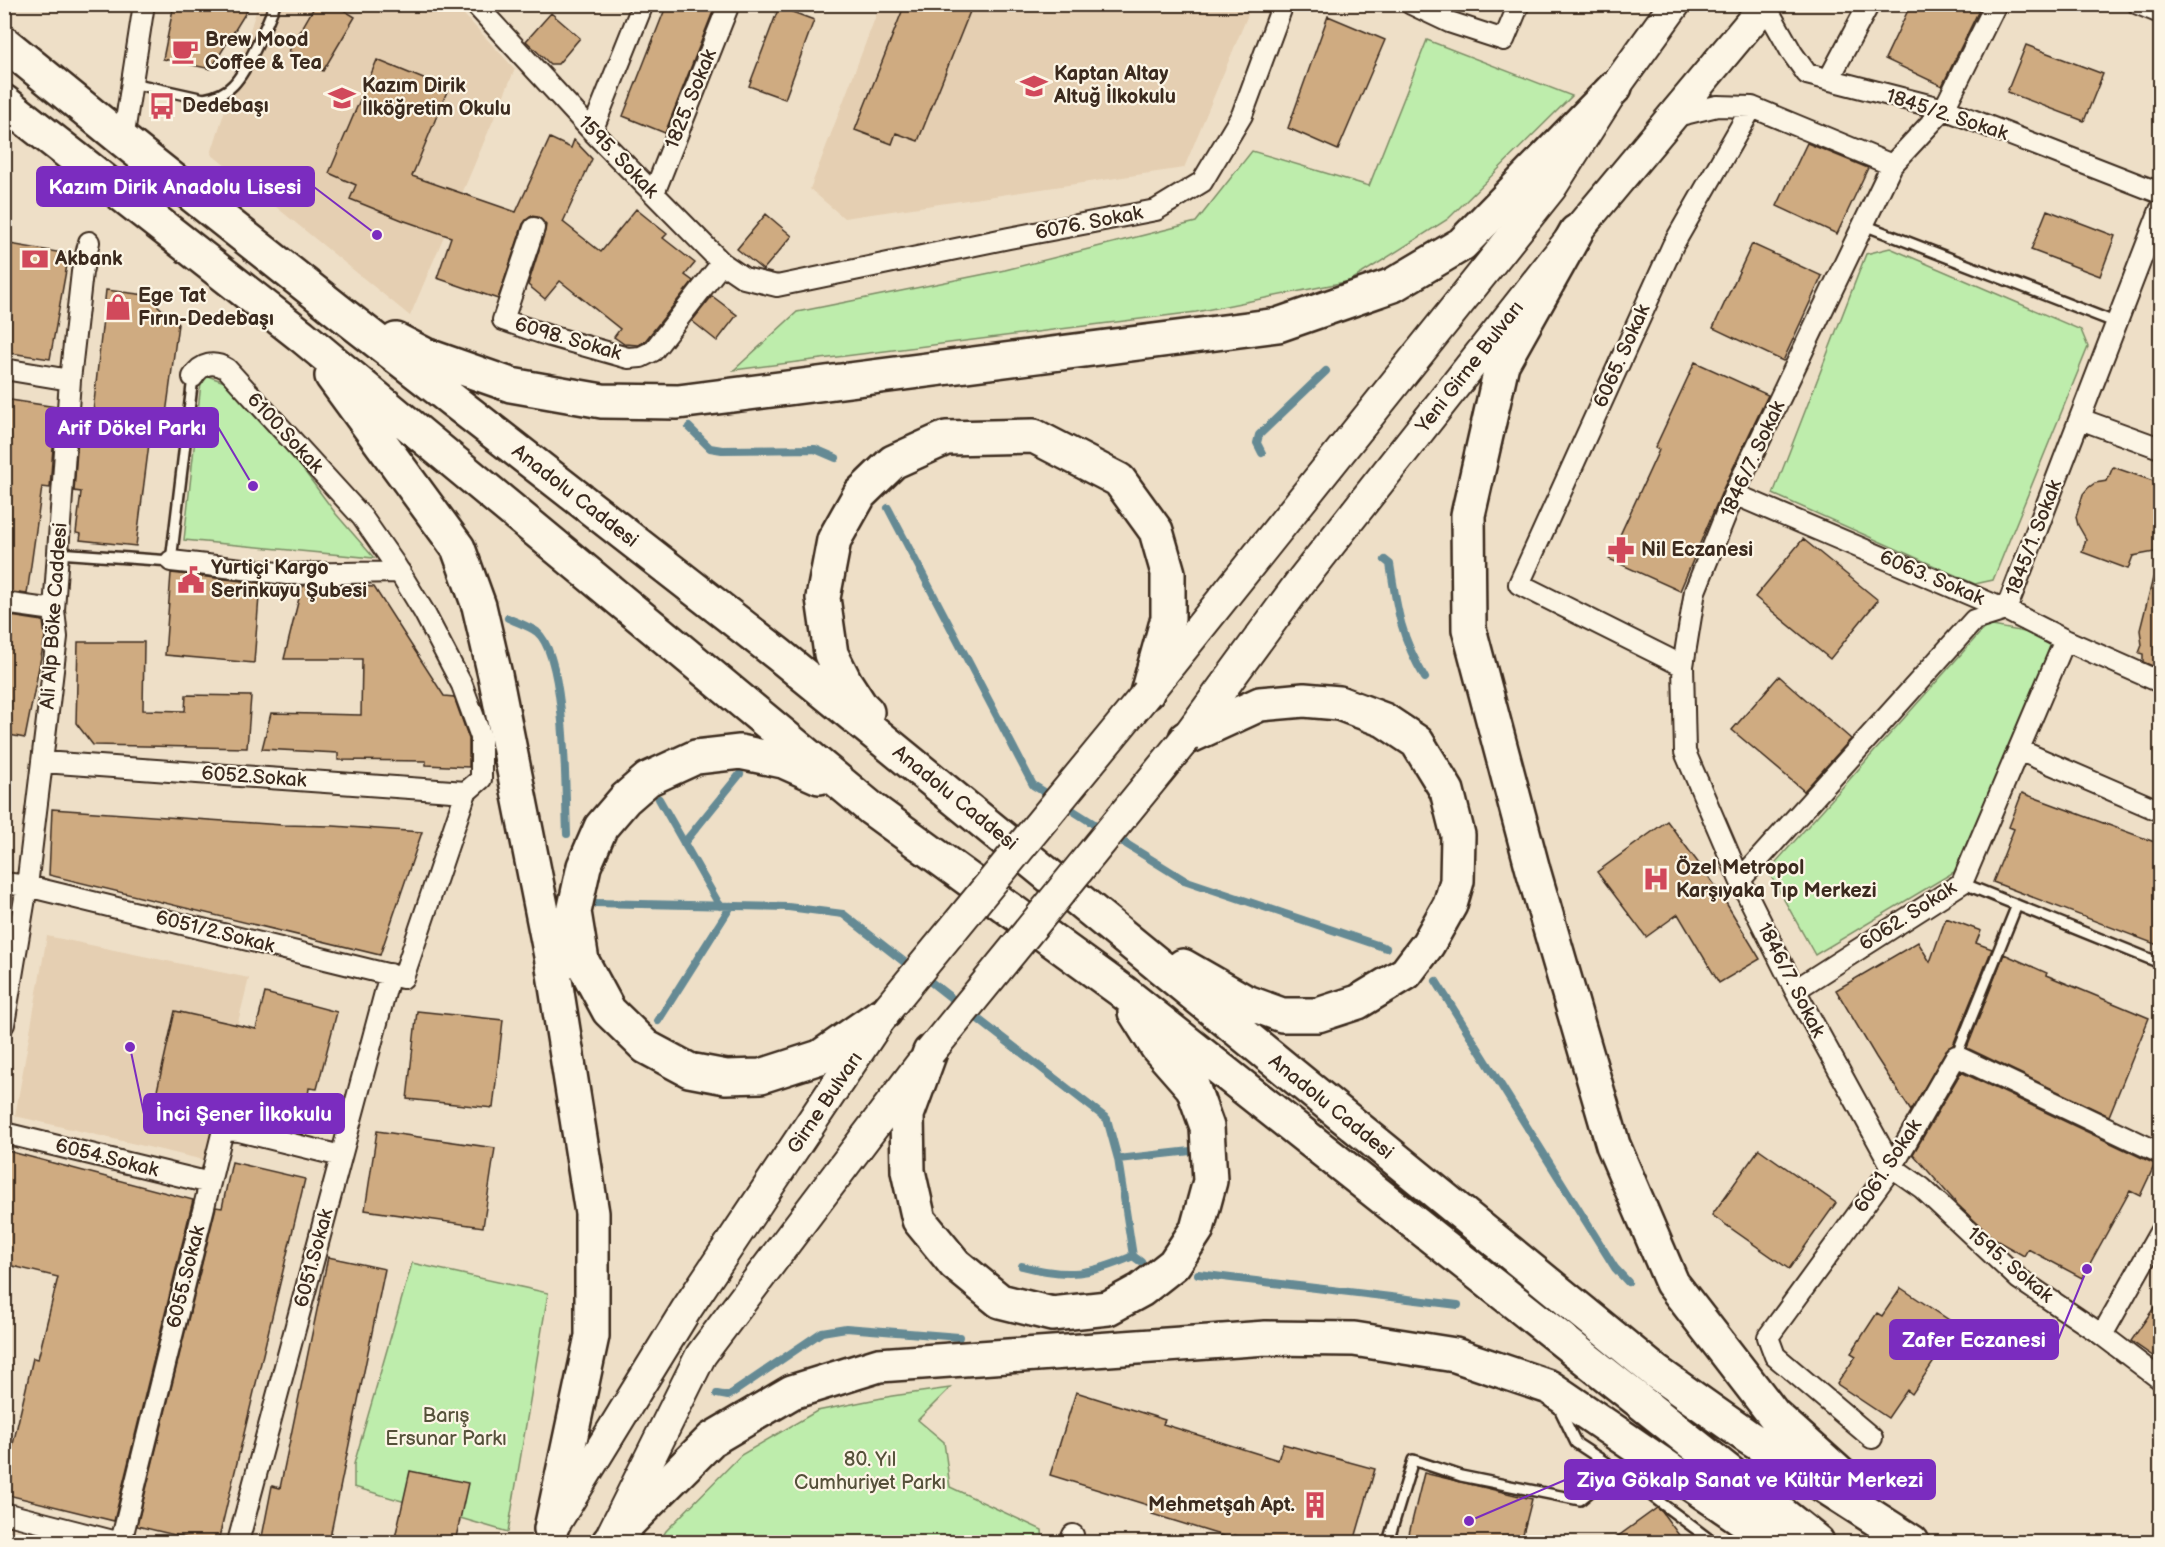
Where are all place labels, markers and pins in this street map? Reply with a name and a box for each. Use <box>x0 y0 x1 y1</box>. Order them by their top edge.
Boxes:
place label: Brew Mood Coffee & Tea <box>205 28 322 75</box>
cafe icon: Brew Mood Coffee & Tea <box>170 36 200 66</box>
place label: Kaptan Altay Altuğ İlkokulu <box>1053 62 1176 109</box>
school or university icon: Kaptan Altay Altuğ İlkokulu <box>1019 71 1049 101</box>
place label: Kazım Dirik İlköğretim Okulu <box>362 74 511 121</box>
school or university icon: Kazım Dirik İlköğretim Okulu <box>327 83 357 113</box>
bus stop icon: Dedebaşı <box>147 91 177 121</box>
place label: Dedebaşı <box>182 94 269 118</box>
callout: Kazım Dirik Anadolu Lisesi <box>37 167 314 206</box>
bank icon: Akbank <box>20 244 50 274</box>
place label: Akbank <box>54 247 123 271</box>
place label: Ege Tat Fırın-Dedebaşı <box>138 284 274 331</box>
shop icon: Ege Tat Fırın-Dedebaşı <box>103 292 133 322</box>
callout: Arif Dökel Parkı <box>46 408 218 447</box>
pharmacy icon: Nil Eczanesi <box>1606 535 1636 565</box>
place label: Nil Eczanesi <box>1641 538 1753 562</box>
place label: Yurtiçi Kargo Serinkuyu Şubesi <box>211 556 367 603</box>
public building icon: Yurtiçi Kargo Serinkuyu Şubesi <box>176 565 206 595</box>
place label: Özel Metropol Karşıyaka Tıp Merkezi <box>1676 855 1877 903</box>
hospital icon: Özel Metropol Karşıyaka Tıp Merkezi <box>1641 864 1671 894</box>
callout: İnci Şener İlkokulu <box>144 1094 344 1133</box>
callout: Zafer Eczanesi <box>1890 1320 2058 1359</box>
callout: Ziya Gökalp Sanat ve Kültür Merkezi <box>1565 1460 1935 1499</box>
building icon: Mehmetşah Apt. <box>1300 1490 1330 1520</box>
place label: Mehmetşah Apt. <box>1148 1493 1295 1517</box>

